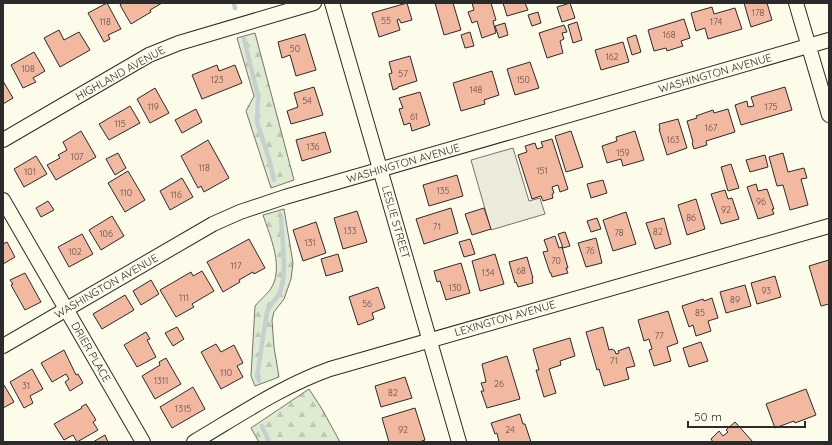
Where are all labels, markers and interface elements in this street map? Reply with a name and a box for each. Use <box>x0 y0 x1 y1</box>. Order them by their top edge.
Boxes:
house number: 178 <box>752 7 765 18</box>
house number: 55 <box>381 15 391 26</box>
house number: 118 <box>99 16 111 27</box>
house number: 174 <box>710 16 722 27</box>
house number: 168 <box>662 29 676 40</box>
street label: HIGHLAND AVENUE <box>73 43 167 103</box>
house number: 50 <box>290 43 300 54</box>
street label: WASHINGTON AVENUE <box>657 50 773 96</box>
house number: 162 <box>605 51 619 62</box>
house number: 108 <box>21 63 35 74</box>
house number: 57 <box>398 68 408 79</box>
house number: 123 <box>210 74 224 85</box>
house number: 150 <box>516 74 530 85</box>
house number: 148 <box>470 84 483 95</box>
house number: 54 <box>302 95 312 106</box>
house number: 119 <box>147 101 159 112</box>
house number: 175 <box>765 101 778 112</box>
house number: 61 <box>410 111 418 122</box>
house number: 115 <box>114 118 126 129</box>
house number: 167 <box>705 122 718 133</box>
house number: 163 <box>667 134 680 145</box>
street label: WASHINGTON AVENUE <box>345 140 461 186</box>
house number: 136 <box>307 141 320 152</box>
house number: 159 <box>616 147 630 158</box>
house number: 107 <box>71 151 84 162</box>
house number: 118 <box>198 162 210 173</box>
house number: 151 <box>536 165 548 176</box>
house number: 101 <box>24 166 36 177</box>
street label: LESLIE STREET <box>379 184 413 261</box>
house number: 135 <box>437 185 450 196</box>
house number: 110 <box>120 187 132 198</box>
house number: 116 <box>170 189 182 200</box>
house number: 96 <box>756 196 766 207</box>
house number: 92 <box>721 204 731 215</box>
house number: 86 <box>686 212 696 223</box>
house number: 71 <box>433 221 441 232</box>
house number: 133 <box>344 225 357 236</box>
house number: 82 <box>653 226 663 237</box>
house number: 78 <box>614 227 624 238</box>
house number: 106 <box>99 228 113 239</box>
house number: 131 <box>304 237 316 248</box>
house number: 76 <box>585 245 595 256</box>
house number: 102 <box>68 246 82 257</box>
street label: WASHINGTON AVENUE <box>52 251 160 321</box>
house number: 70 <box>551 255 561 266</box>
house number: 117 <box>230 260 242 271</box>
house number: 68 <box>516 265 526 276</box>
house number: 134 <box>482 267 495 278</box>
house number: 130 <box>448 282 462 293</box>
house number: 93 <box>761 285 771 296</box>
house number: 111 <box>179 292 189 303</box>
house number: 89 <box>730 294 740 305</box>
street label: LEXINGTON AVENUE <box>453 297 557 339</box>
house number: 56 <box>362 298 372 309</box>
house number: 85 <box>695 307 705 318</box>
street label: DRIER PLACE <box>68 319 114 385</box>
house number: 77 <box>654 330 664 341</box>
house number: 71 <box>610 355 618 366</box>
house number: 110 <box>220 367 232 378</box>
house number: 1311 <box>154 375 168 386</box>
house number: 26 <box>494 378 504 389</box>
house number: 31 <box>22 380 30 391</box>
house number: 82 <box>388 387 398 398</box>
house number: 1315 <box>175 403 191 414</box>
scale bar <box>688 403 805 429</box>
text: 50 m <box>694 409 722 424</box>
house number: 92 <box>398 424 408 435</box>
house number: 24 <box>505 424 515 435</box>

